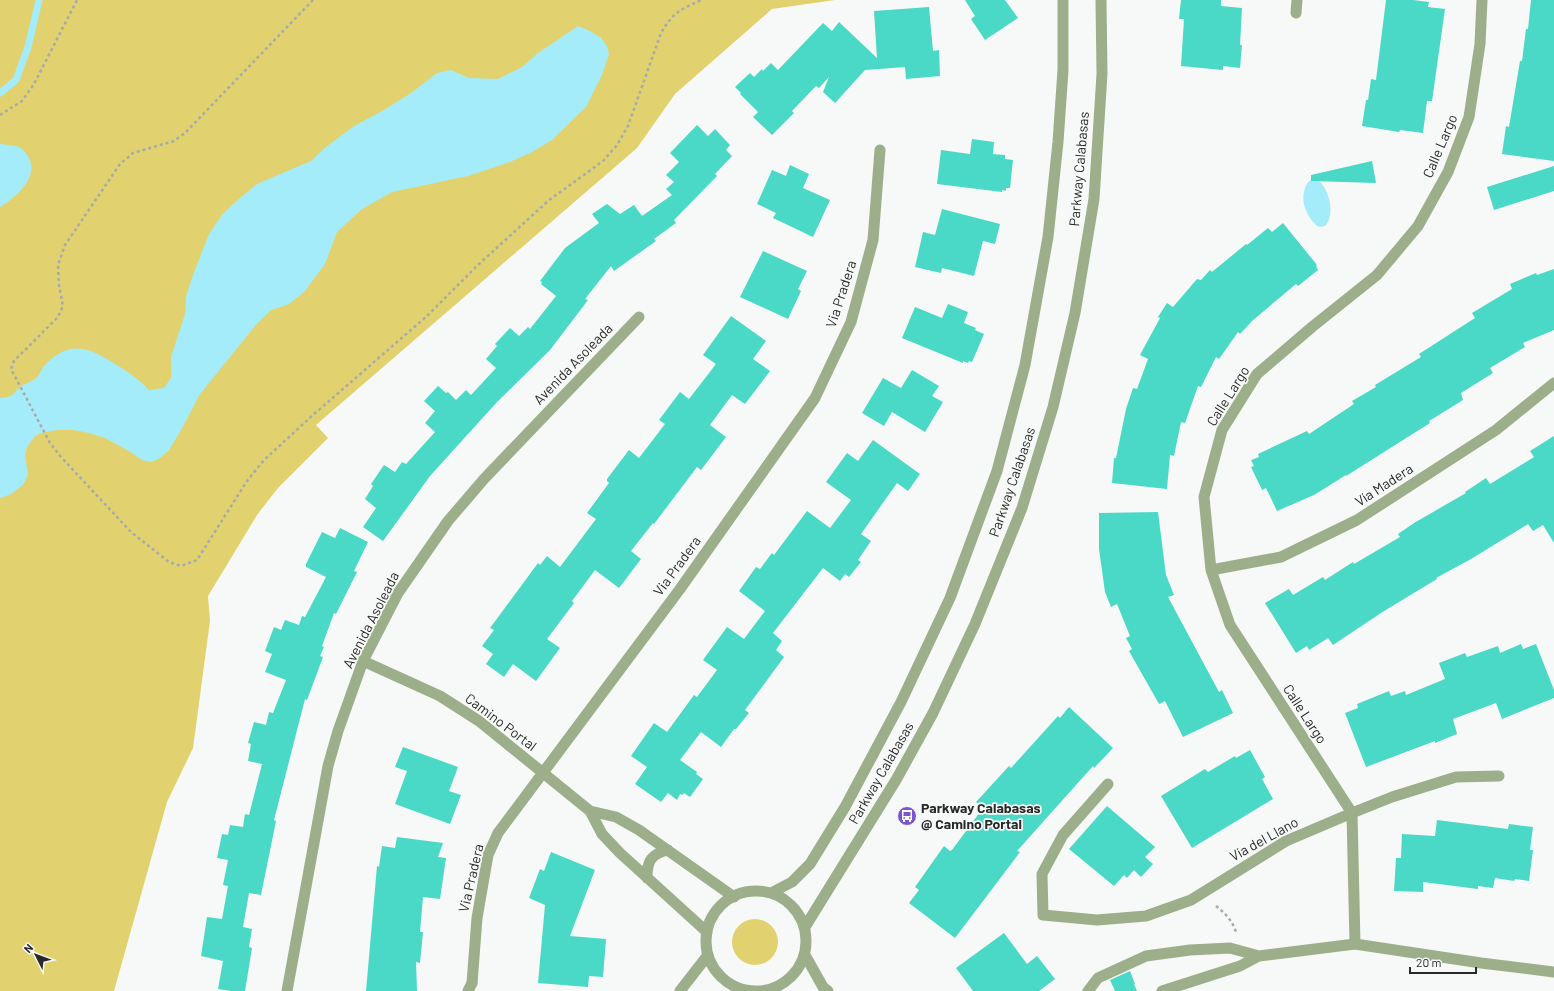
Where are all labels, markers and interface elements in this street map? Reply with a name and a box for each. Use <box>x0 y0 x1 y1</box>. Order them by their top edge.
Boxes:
street label: Parkway Calabasas <box>1065 111 1092 227</box>
street label: Calle Largo <box>1419 111 1461 180</box>
street label: Via Pradera <box>822 258 859 330</box>
street label: Avenida Asoleada <box>530 320 616 408</box>
street label: Calle Largo <box>1203 363 1253 429</box>
street label: Parkway Calabasas <box>985 424 1038 539</box>
street label: Vía Madera <box>1352 460 1416 510</box>
street label: Via Pradera <box>649 533 704 599</box>
street label: Avenida Asoleada <box>339 569 402 671</box>
street label: Calle Largo <box>1280 681 1331 747</box>
street label: Camino Portal <box>462 689 540 754</box>
street label: Parkway Calabasas <box>844 718 917 827</box>
place label: Parkway Calabasas @ Camino Portal <box>921 799 1041 832</box>
bus stop icon: Parkway Calabasas @ Camino Portal <box>896 805 918 827</box>
street label: Vía del Llano <box>1227 813 1301 864</box>
street label: Via Pradera <box>454 842 487 914</box>
north arrow <box>16 935 56 975</box>
text: N <box>21 941 35 955</box>
scale bar <box>1410 949 1476 975</box>
text: 20 m <box>1416 955 1442 969</box>

